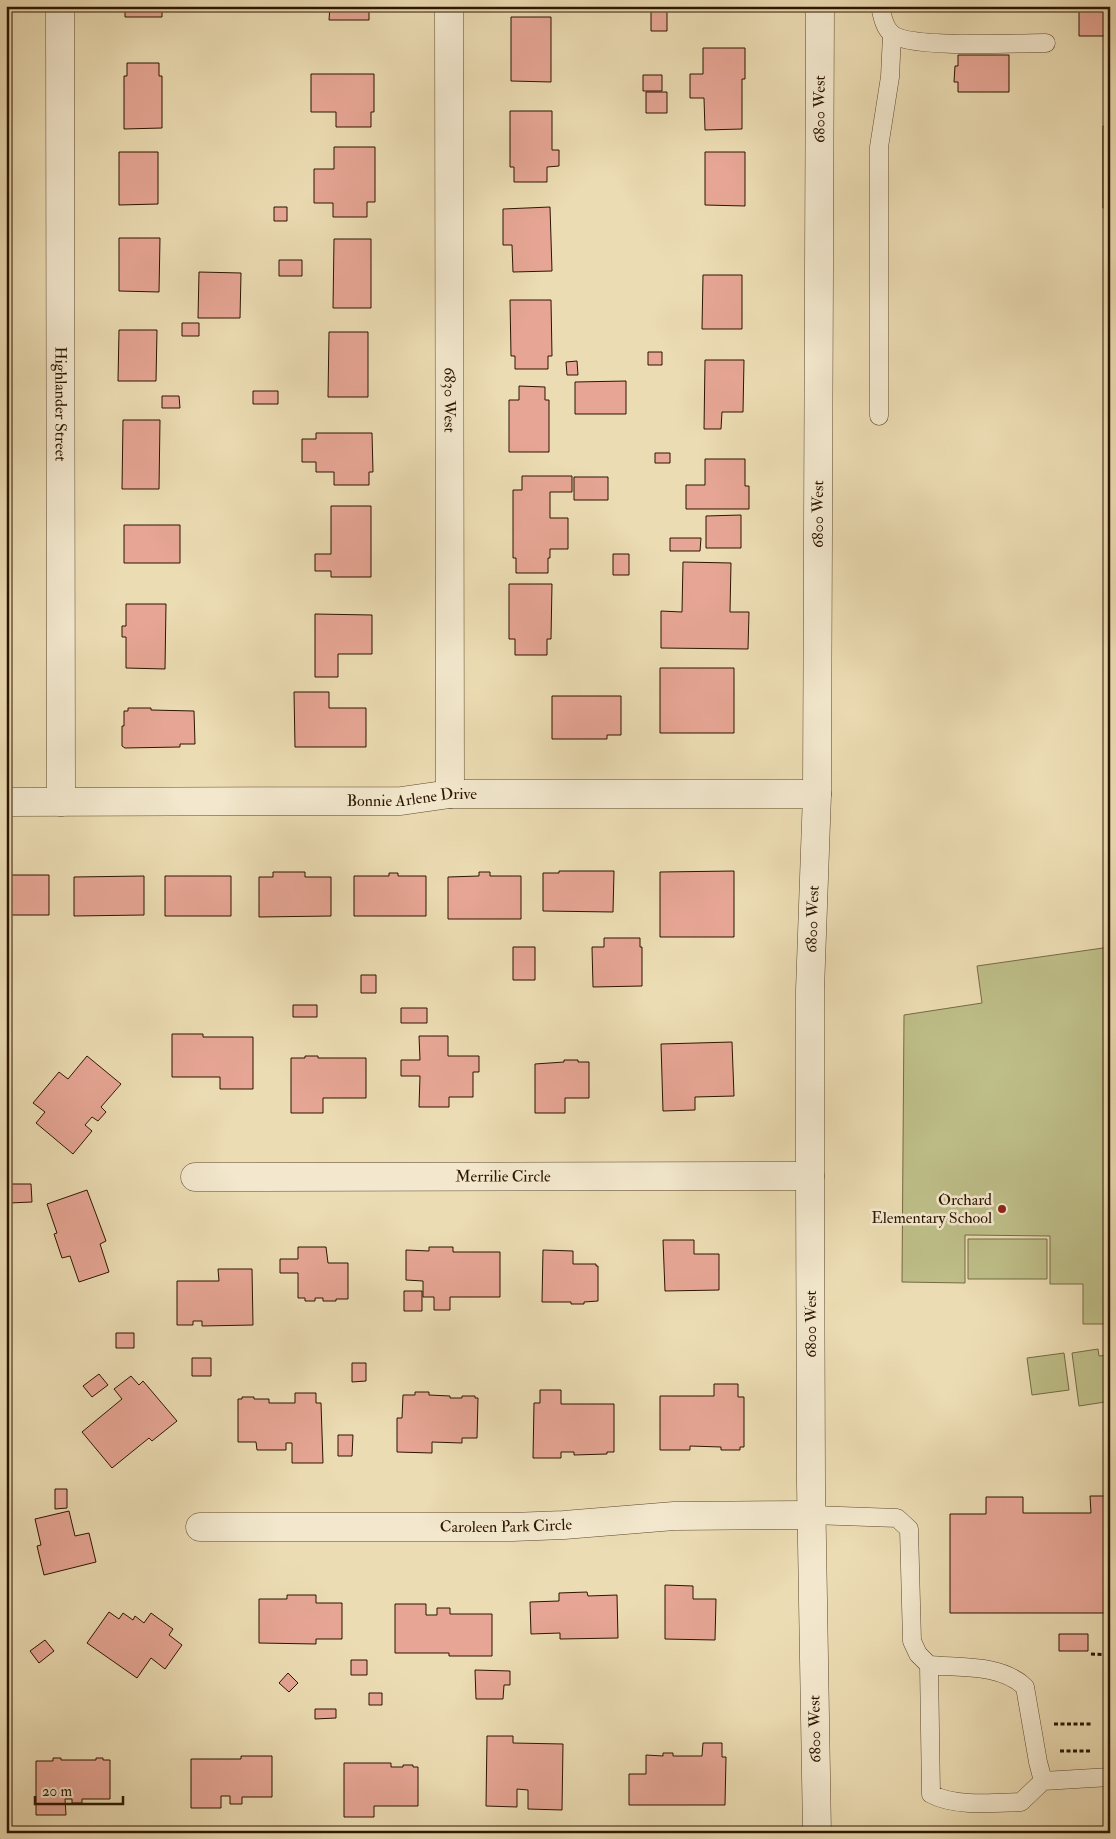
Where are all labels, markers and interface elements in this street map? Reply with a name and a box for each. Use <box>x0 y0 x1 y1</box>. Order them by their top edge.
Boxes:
street label: 6800 West <box>809 75 830 143</box>
street label: Highlander Street <box>50 346 71 462</box>
street label: 6830 West <box>439 367 460 433</box>
street label: 6800 West <box>808 480 828 548</box>
street label: Bonnie Arlene Drive <box>347 784 477 811</box>
street label: 6800 West <box>801 885 824 953</box>
street label: Merrilie Circle <box>455 1166 551 1187</box>
place label: Orchard Elementary School <box>871 1190 992 1228</box>
marker: Orchard Elementary School <box>996 1203 1008 1215</box>
street label: 6800 West <box>801 1290 821 1358</box>
street label: Caroleen Park Circle <box>440 1514 573 1537</box>
street label: 6800 West <box>804 1695 826 1763</box>
scale bar <box>35 1774 122 1806</box>
text: 20 m <box>42 1782 72 1801</box>

